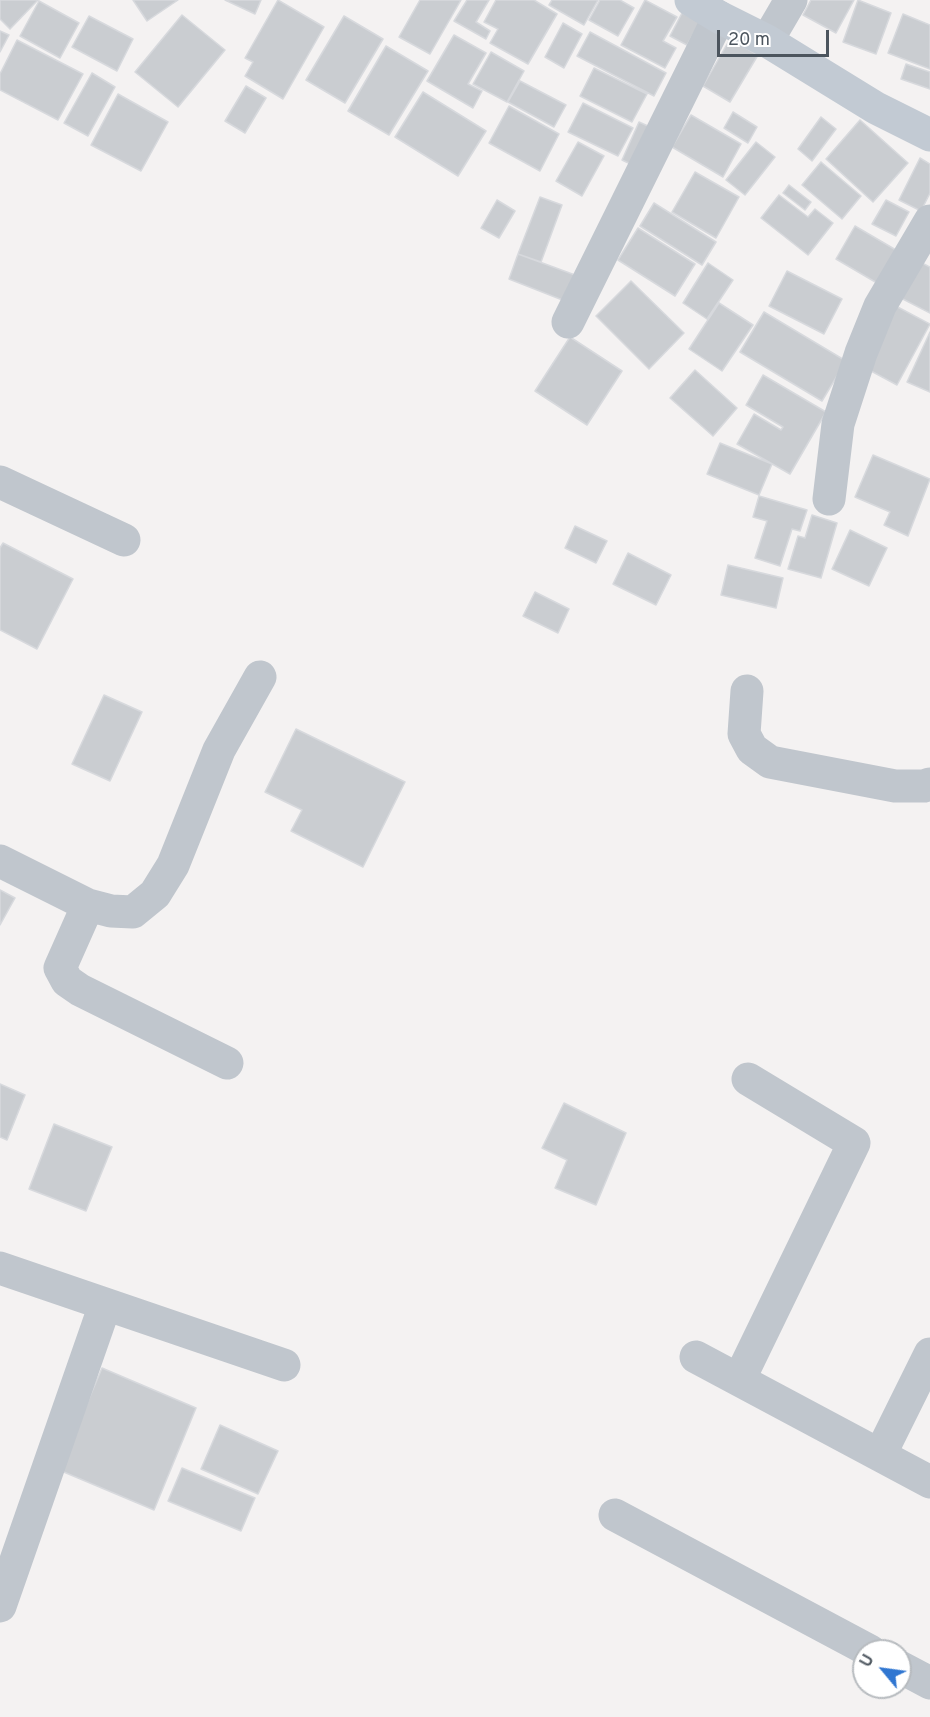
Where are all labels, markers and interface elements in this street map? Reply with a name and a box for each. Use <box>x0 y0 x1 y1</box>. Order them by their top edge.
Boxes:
scale bar <box>720 18 832 56</box>
text: 20 m <box>728 29 770 52</box>
north arrow <box>852 1639 912 1699</box>
text: U <box>856 1651 880 1671</box>

